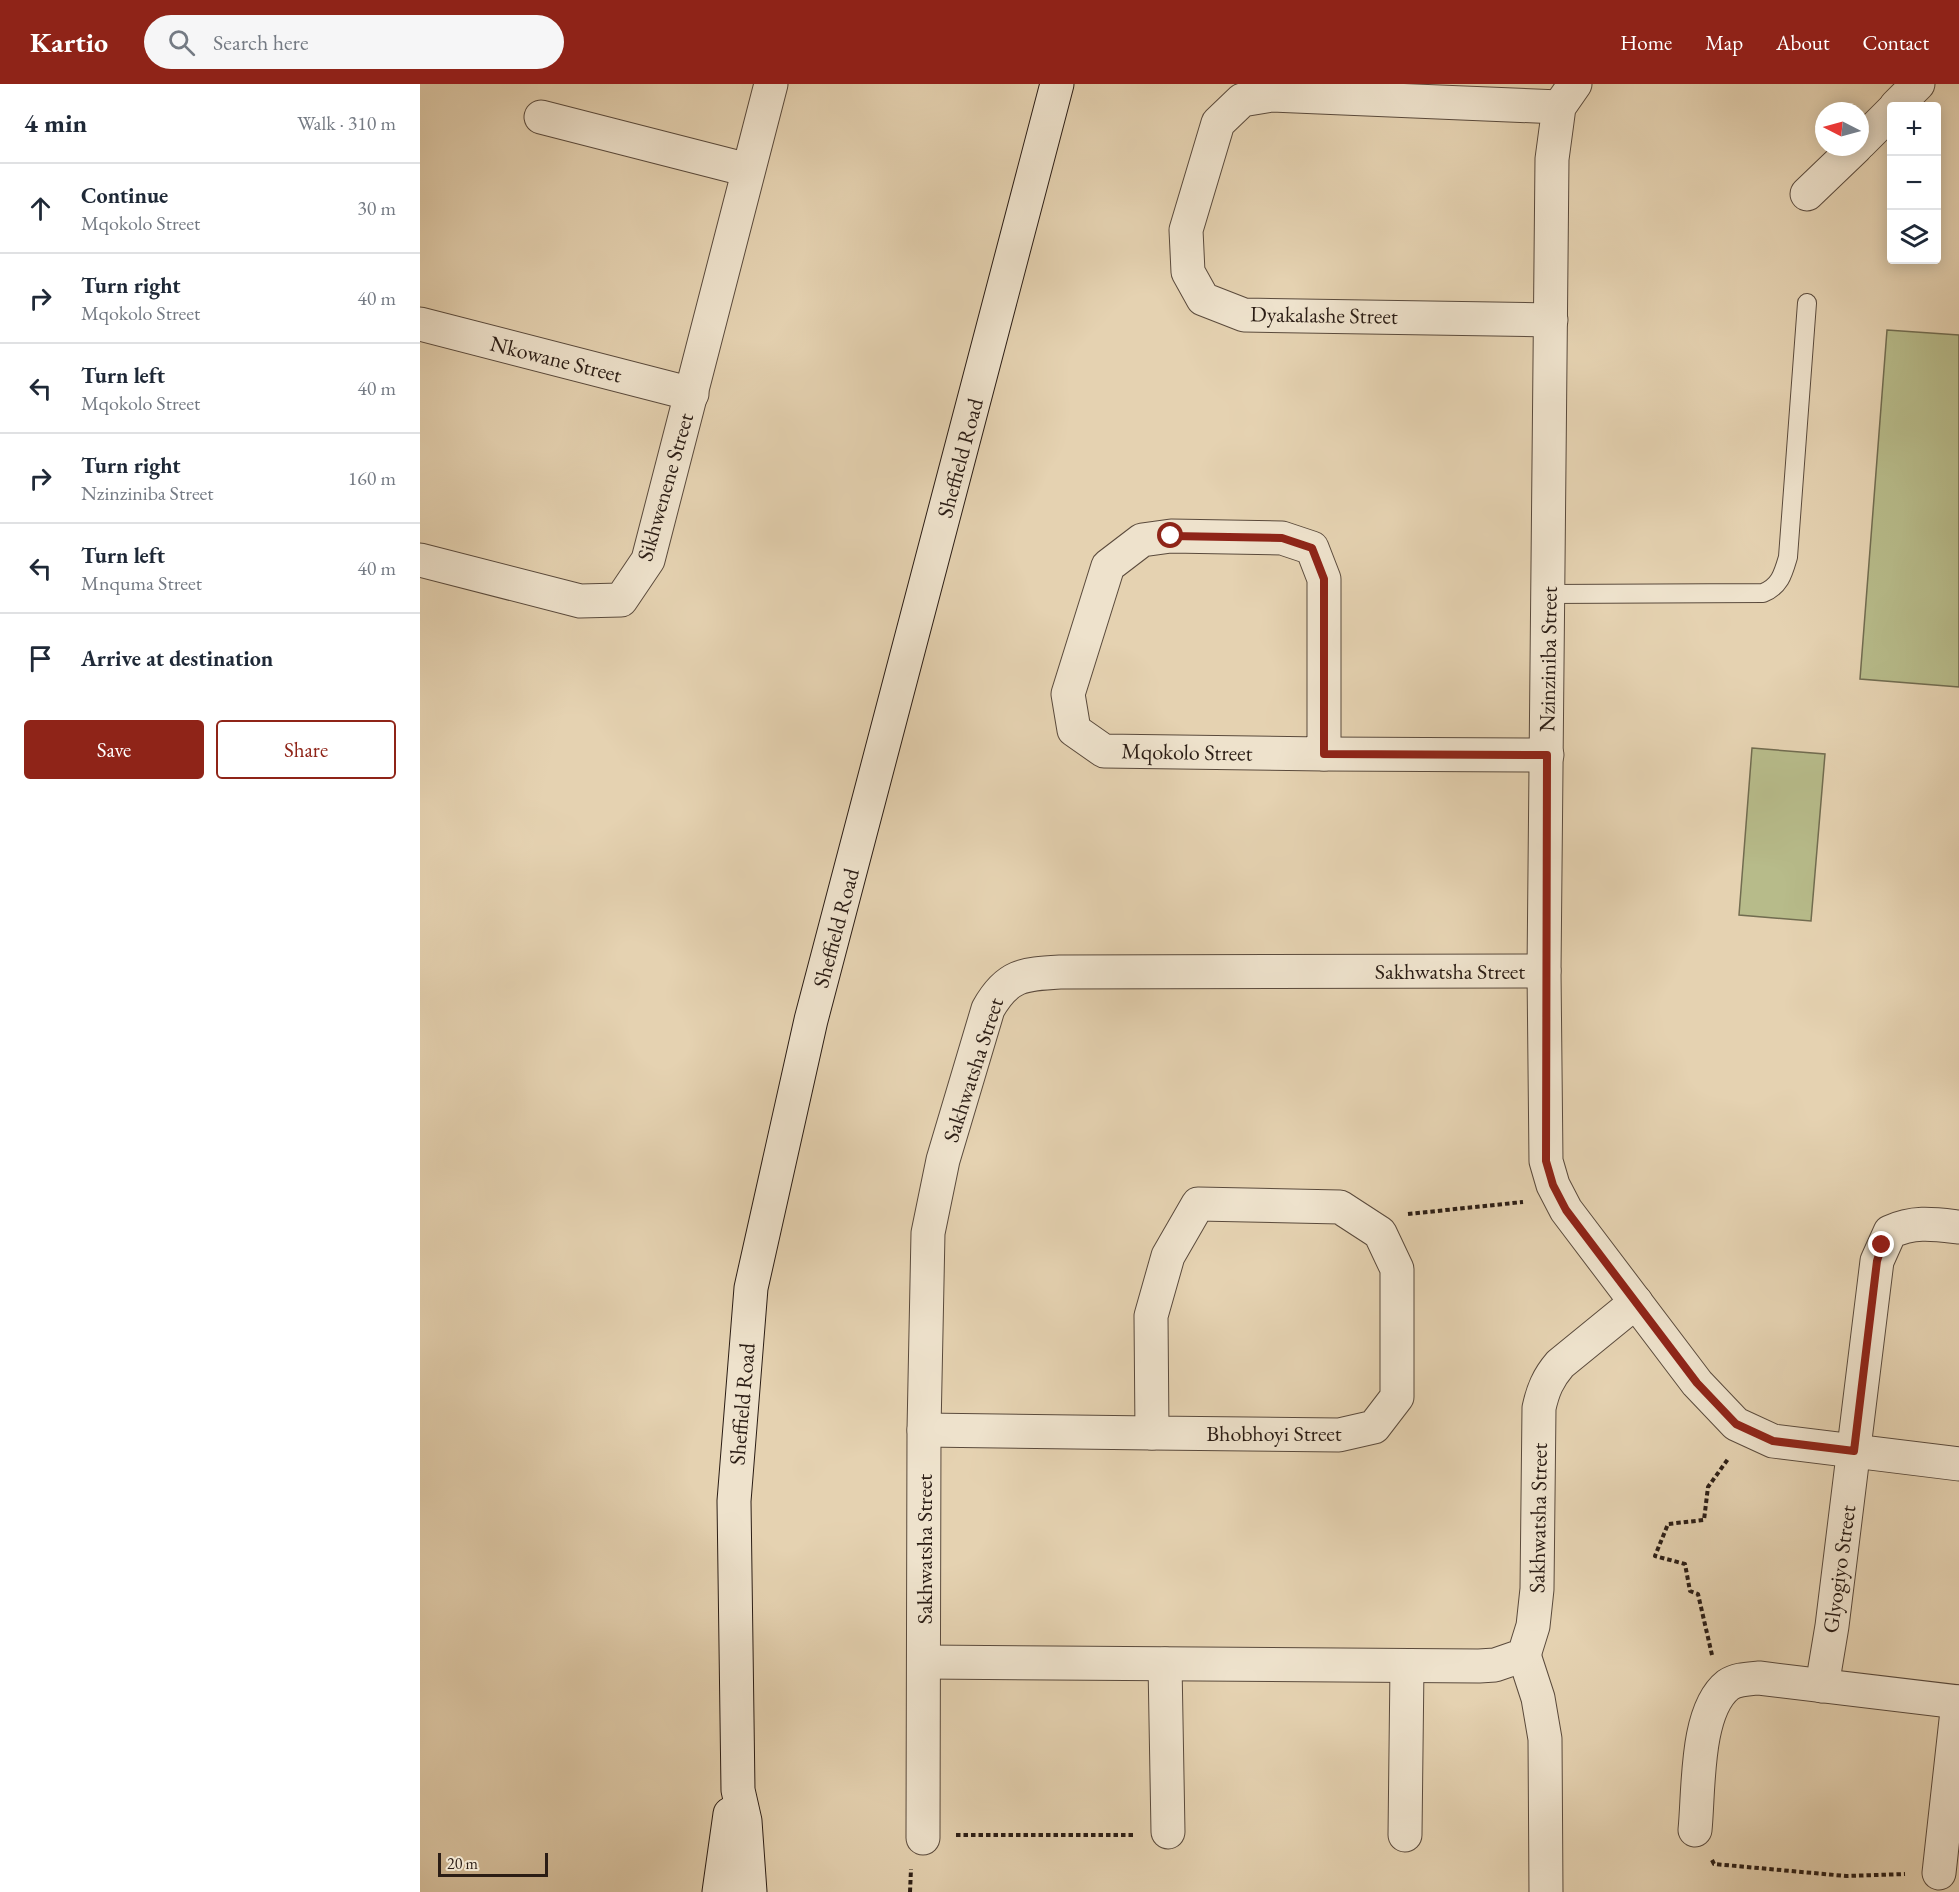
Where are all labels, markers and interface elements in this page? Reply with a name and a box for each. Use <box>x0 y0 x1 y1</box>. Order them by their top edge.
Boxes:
search box <box>144 15 564 69</box>
text: Kartio <box>30 24 108 60</box>
icon: search <box>165 26 198 59</box>
text: Search here <box>213 28 309 57</box>
text: Home <box>1620 29 1672 56</box>
text: Map <box>1705 29 1743 56</box>
text: About <box>1776 29 1829 56</box>
text: Contact <box>1862 29 1929 56</box>
north arrow <box>1815 102 1869 156</box>
map controls <box>1887 102 1941 264</box>
button: + <box>1887 102 1941 156</box>
text: 4 min <box>24 106 87 140</box>
text: Walk · 310 m <box>297 110 396 136</box>
button: − <box>1887 156 1941 210</box>
text: Continue <box>81 181 168 210</box>
icon: ahead <box>24 192 57 225</box>
text: 30 m <box>357 195 396 221</box>
text: Mqokolo Street <box>81 210 200 236</box>
button: layers <box>1887 210 1941 264</box>
text: Turn right <box>81 271 180 300</box>
icon: right <box>24 282 57 315</box>
text: 40 m <box>357 285 396 311</box>
street label: Dyakalashe Street <box>1250 299 1398 331</box>
text: Mqokolo Street <box>81 300 200 326</box>
street label: Nkowane Street <box>487 329 625 389</box>
text: Turn left <box>81 361 165 390</box>
icon: left <box>24 372 57 405</box>
text: 40 m <box>357 375 396 401</box>
text: Mqokolo Street <box>81 390 200 416</box>
street label: Sheffield Road <box>930 394 990 521</box>
street label: Sikhwenene Street <box>630 409 700 565</box>
text: Turn right <box>81 451 180 480</box>
icon: right <box>24 462 57 495</box>
text: 160 m <box>348 465 396 491</box>
text: Nzinziniba Street <box>81 480 214 506</box>
route start <box>1157 522 1183 548</box>
text: Turn left <box>81 541 165 570</box>
icon: left <box>24 552 57 585</box>
text: 40 m <box>357 555 396 581</box>
text: Mnquma Street <box>81 570 202 596</box>
street label: Nzinziniba Street <box>1532 586 1564 732</box>
icon: arrive <box>24 642 57 675</box>
text: Arrive at destination <box>81 644 273 673</box>
button: Save <box>24 720 204 779</box>
button: Share <box>216 720 396 779</box>
street label: Mqokolo Street <box>1121 736 1253 768</box>
street label: Sheffield Road <box>806 864 866 991</box>
street label: Sakhwatsha Street <box>1375 957 1525 986</box>
street label: Sakhwatsha Street <box>936 994 1010 1146</box>
route end <box>1868 1231 1894 1257</box>
street label: Sheffield Road <box>722 1341 762 1466</box>
street label: Bhobhoyi Street <box>1206 1419 1342 1448</box>
street label: Sakhwatsha Street <box>1522 1442 1554 1593</box>
street label: Sakhwatsha Street <box>910 1474 939 1624</box>
street label: Glyogiyo Street <box>1816 1503 1862 1635</box>
scale bar <box>438 1850 548 1878</box>
text: 20 m <box>447 1853 478 1874</box>

